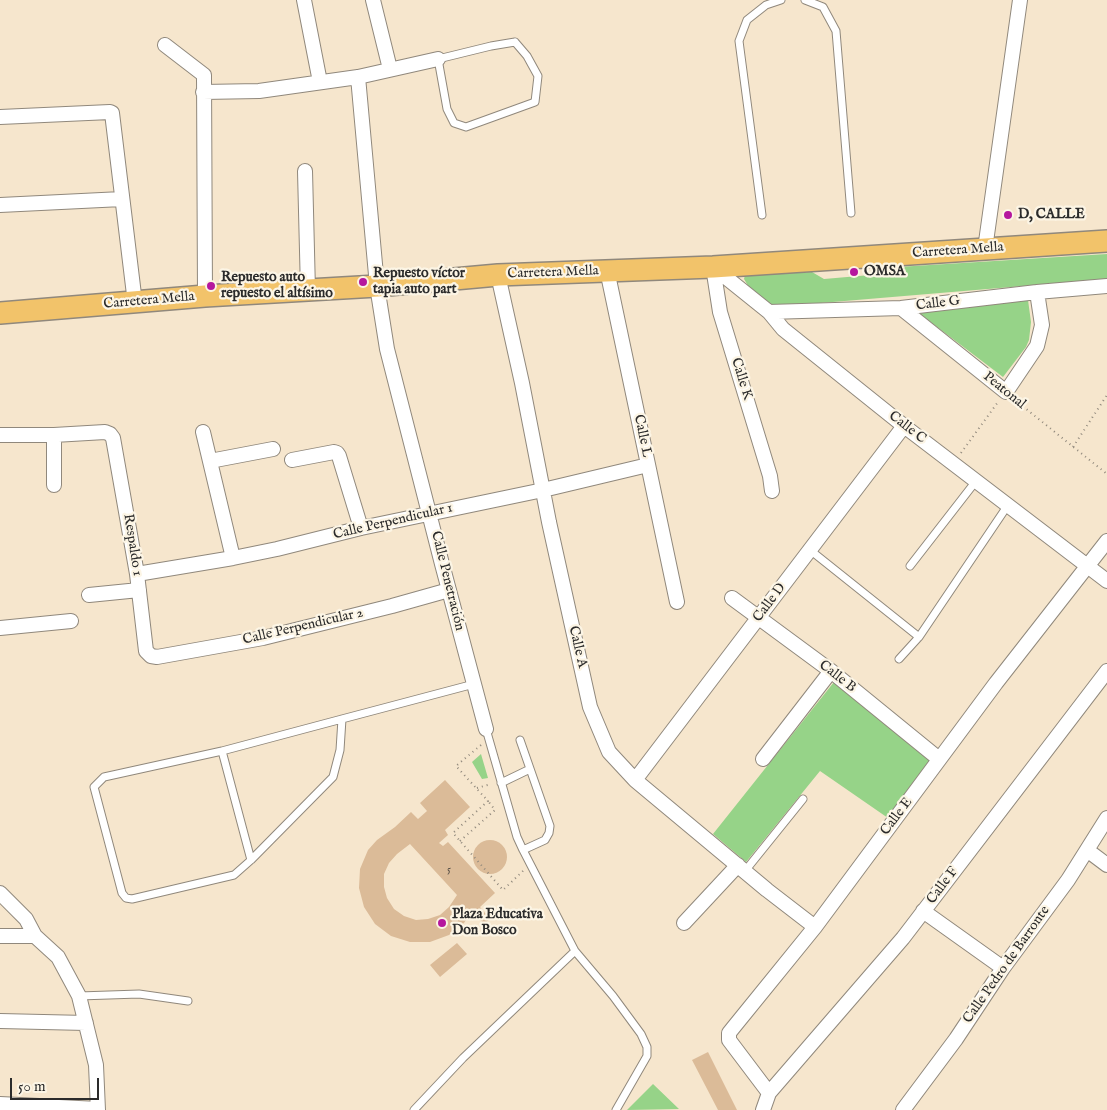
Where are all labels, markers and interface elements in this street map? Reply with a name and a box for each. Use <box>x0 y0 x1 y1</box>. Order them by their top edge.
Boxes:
place label: D, CALLE <box>1018 207 1085 223</box>
marker: D, CALLE <box>1002 209 1014 221</box>
street label: Carretera Mella <box>912 239 1004 263</box>
street label: Carretera Mella <box>507 263 599 283</box>
place label: OMSA <box>864 264 905 280</box>
place label: Repuesto víctor tapia auto part <box>373 266 465 298</box>
marker: OMSA <box>848 266 860 278</box>
place label: Repuesto auto repuesto el altísimo <box>221 270 333 302</box>
marker: Repuesto víctor tapia auto part <box>357 276 369 288</box>
marker: Repuesto auto repuesto el altísimo <box>205 280 217 292</box>
street label: Carretera Mella <box>103 289 195 313</box>
street label: Calle G <box>915 293 961 315</box>
street label: Calle K <box>727 356 755 402</box>
street label: Peatonal <box>979 369 1029 413</box>
street label: Calle C <box>885 408 929 448</box>
street label: Calle L <box>629 413 655 459</box>
street label: Calle Perpendicular 1 <box>332 500 454 544</box>
street label: Respaldo 1 <box>119 513 145 577</box>
street label: Calle Penetración <box>427 529 467 633</box>
street label: Calle D <box>750 580 790 626</box>
street label: Calle Perpendicular 2 <box>241 605 365 649</box>
street label: Calle A <box>564 624 590 670</box>
street label: Calle B <box>815 657 859 697</box>
street label: Calle E <box>877 795 917 839</box>
house number: 5 <box>447 863 451 877</box>
street label: Calle F <box>924 864 962 908</box>
street label: Calle Pedro de Barronte <box>960 903 1054 1027</box>
place label: Plaza Educativa Don Bosco <box>452 907 543 940</box>
marker: Plaza Educativa Don Bosco <box>436 917 448 929</box>
scale bar <box>12 1068 101 1100</box>
text: 50 m <box>18 1077 46 1096</box>

